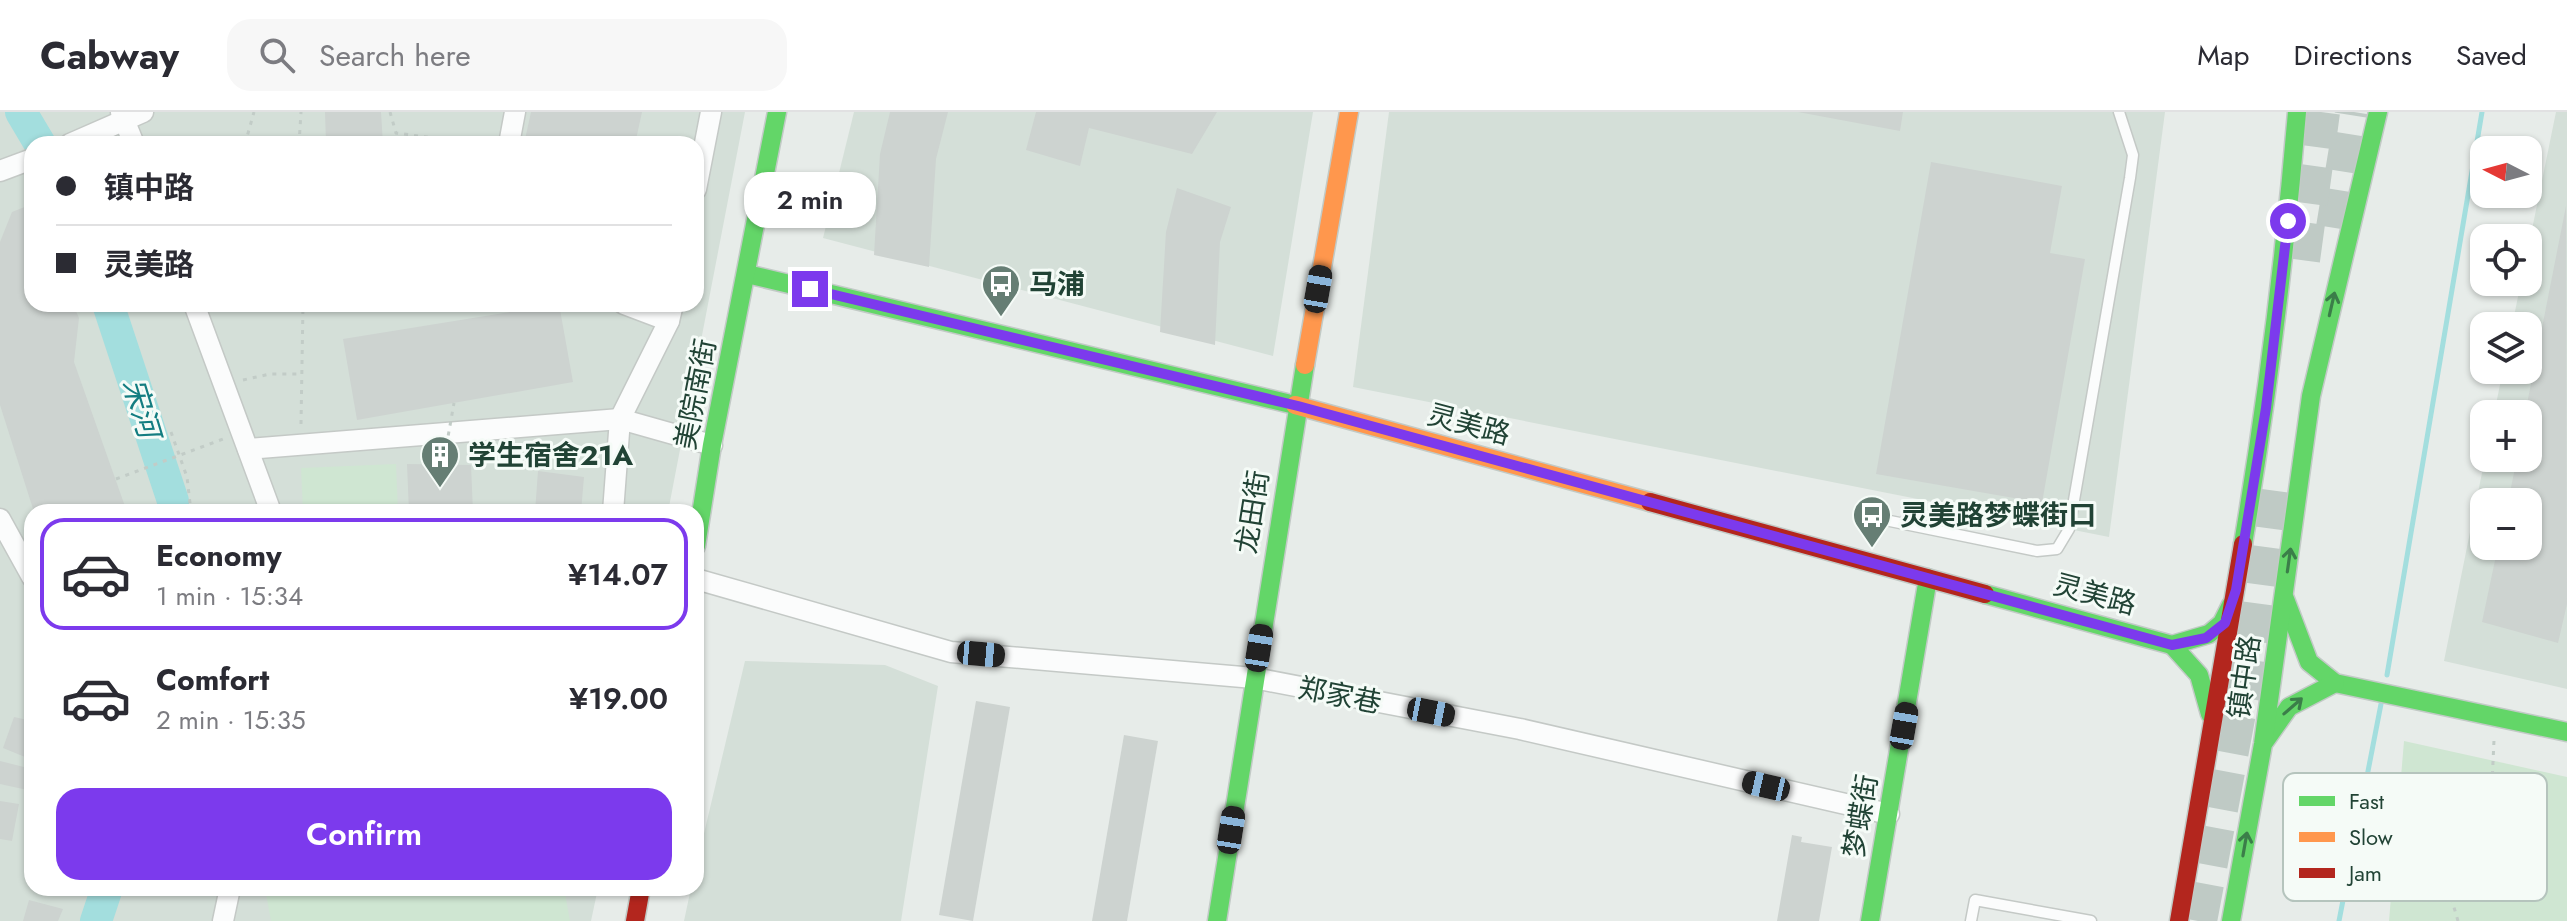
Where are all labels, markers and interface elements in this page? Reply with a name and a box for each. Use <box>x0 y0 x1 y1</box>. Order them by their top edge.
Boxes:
search box <box>227 19 787 91</box>
text: Cabway <box>40 28 179 83</box>
icon: search <box>255 33 299 77</box>
text: Search here <box>319 34 471 77</box>
text: Map <box>2197 35 2249 76</box>
text: Directions <box>2293 35 2412 76</box>
text: Saved <box>2456 35 2527 76</box>
north arrow <box>2470 136 2542 208</box>
map controls <box>2470 136 2542 560</box>
text: 镇中路 <box>104 166 194 209</box>
callout: 2 min <box>744 173 876 229</box>
text: 2 min <box>777 181 843 219</box>
route start <box>2270 203 2306 239</box>
button: locate <box>2470 224 2542 296</box>
text: 灵美路 <box>104 243 194 286</box>
bus stop icon: 马浦 <box>980 263 1022 318</box>
car <box>1302 263 1334 315</box>
place label: 马浦 <box>1029 264 1085 305</box>
route end <box>792 271 828 307</box>
one-way arrow <box>2326 291 2341 317</box>
button: layers <box>2470 312 2542 384</box>
street label: 美院南街 <box>665 335 726 453</box>
water label: 宋河 <box>112 373 172 448</box>
street label: 灵美路 <box>1423 394 1515 455</box>
button: + <box>2470 400 2542 472</box>
building icon: 学生宿舍21A <box>419 434 461 489</box>
place label: 学生宿舍21A <box>468 435 634 476</box>
street label: 龙田街 <box>1226 467 1279 557</box>
button: − <box>2470 488 2542 560</box>
bus stop icon: 灵美路梦蝶街口 <box>1851 494 1893 549</box>
place label: 灵美路梦蝶街口 <box>1900 495 2096 536</box>
text: Economy <box>156 534 282 577</box>
icon: car <box>60 538 132 610</box>
one-way arrow <box>2282 548 2297 573</box>
text: ¥14.07 <box>568 553 668 596</box>
street label: 灵美路 <box>2049 564 2141 625</box>
text: 1 min · 15:34 <box>156 577 303 615</box>
car <box>1243 622 1275 674</box>
street label: 镇中路 <box>2218 633 2271 722</box>
car <box>956 640 1006 668</box>
text: Comfort <box>156 658 269 701</box>
icon: car <box>60 662 132 734</box>
street label: 郑家巷 <box>1295 667 1385 724</box>
text: ¥19.00 <box>569 677 668 720</box>
car <box>1405 696 1457 728</box>
one-way arrow <box>2283 697 2303 715</box>
car <box>1888 700 1920 752</box>
text: 2 min · 15:35 <box>156 701 306 739</box>
car <box>1740 769 1792 803</box>
street label: 梦蝶街 <box>1833 771 1888 861</box>
legend <box>2283 773 2547 901</box>
text: Fast <box>2349 785 2385 817</box>
button: Confirm <box>56 788 672 880</box>
car <box>1215 804 1247 856</box>
text: Slow <box>2349 821 2393 853</box>
one-way arrow <box>2238 832 2253 858</box>
text: Jam <box>2346 857 2382 889</box>

